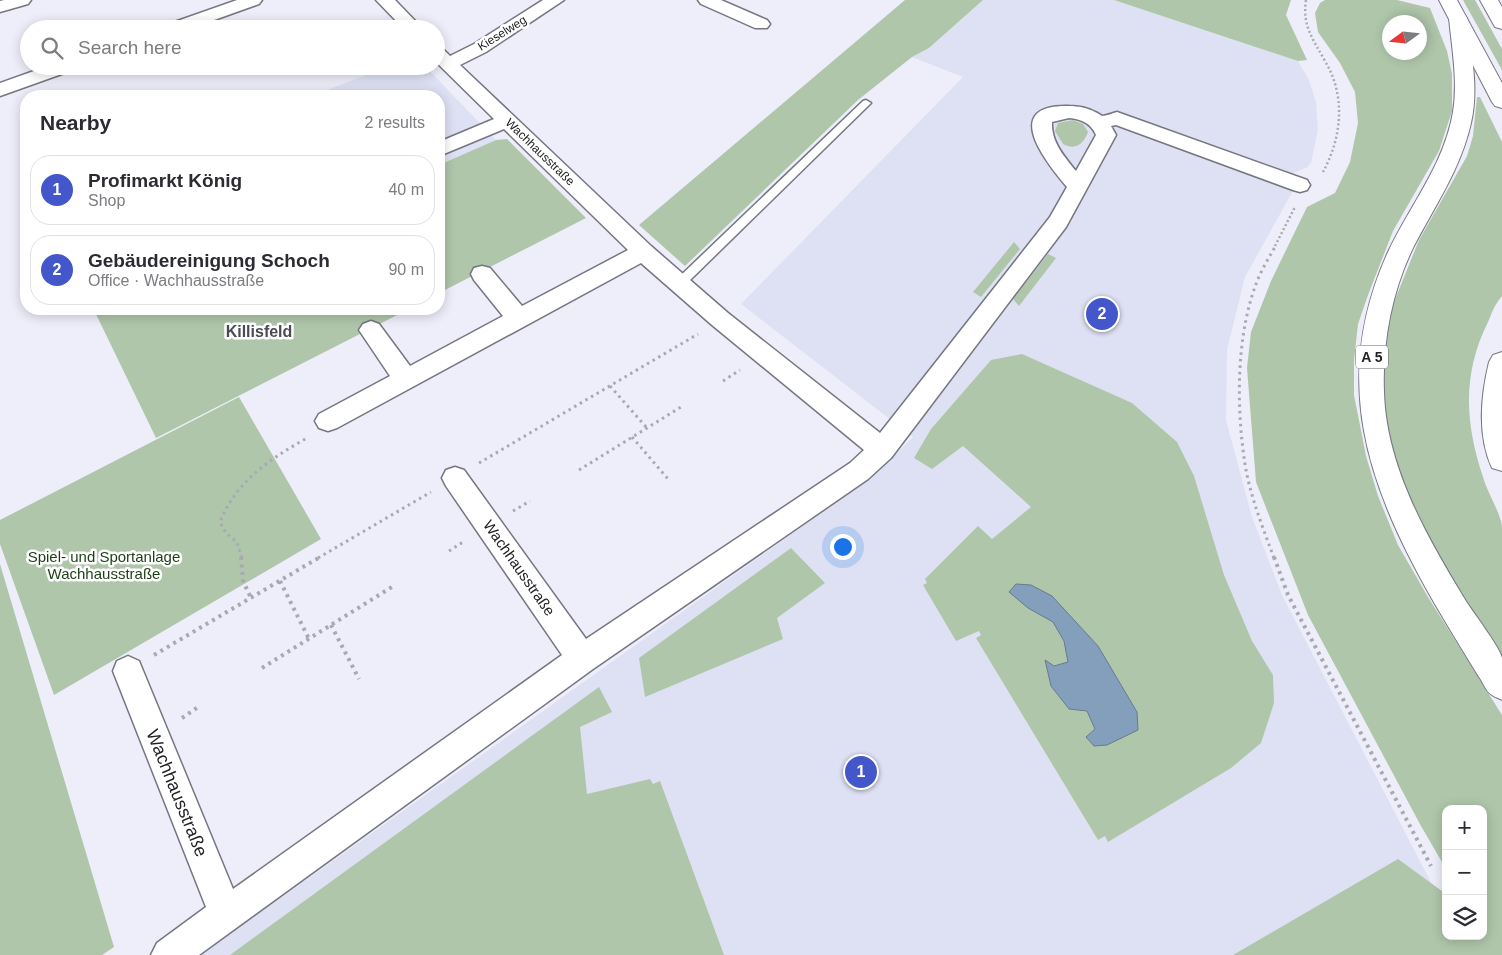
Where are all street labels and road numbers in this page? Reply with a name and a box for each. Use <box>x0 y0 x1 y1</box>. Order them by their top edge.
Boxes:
street label: Kieselweg <box>475 13 529 53</box>
street label: Wachhausstraße <box>503 116 578 189</box>
road number: A 5 <box>1356 346 1388 368</box>
street label: Wachhausstraße <box>480 517 559 619</box>
street label: Wachhausstraße <box>142 726 212 860</box>

